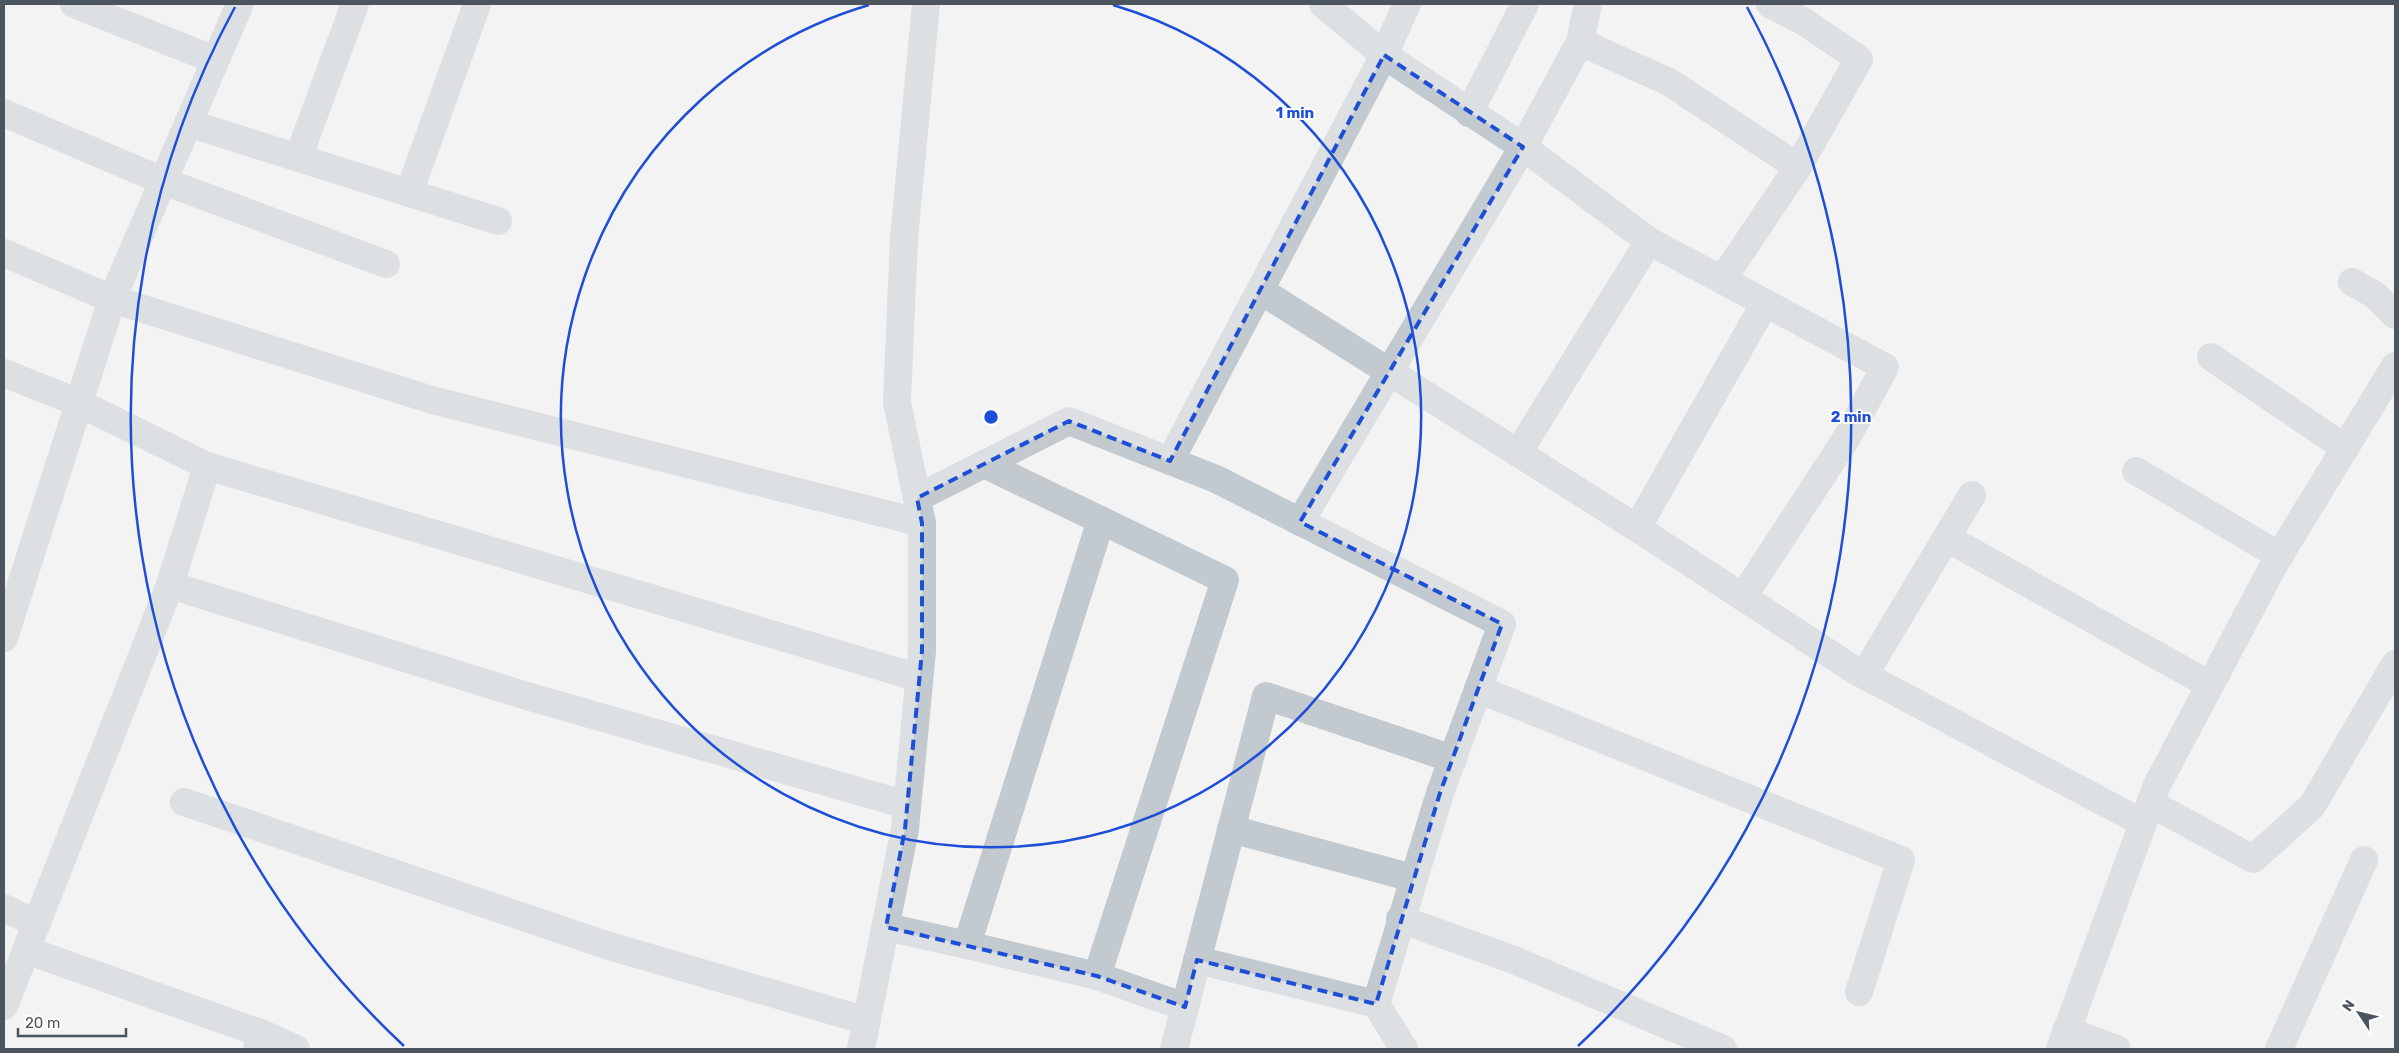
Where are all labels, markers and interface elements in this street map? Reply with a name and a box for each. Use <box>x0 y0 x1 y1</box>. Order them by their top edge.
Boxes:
text: 1 min <box>1276 104 1314 122</box>
centre of rings <box>982 408 1000 426</box>
text: 2 min <box>1831 408 1871 426</box>
north arrow <box>2334 988 2384 1038</box>
text: N <box>2339 997 2359 1015</box>
scale bar <box>18 1006 125 1038</box>
text: 20 m <box>25 1014 60 1032</box>

